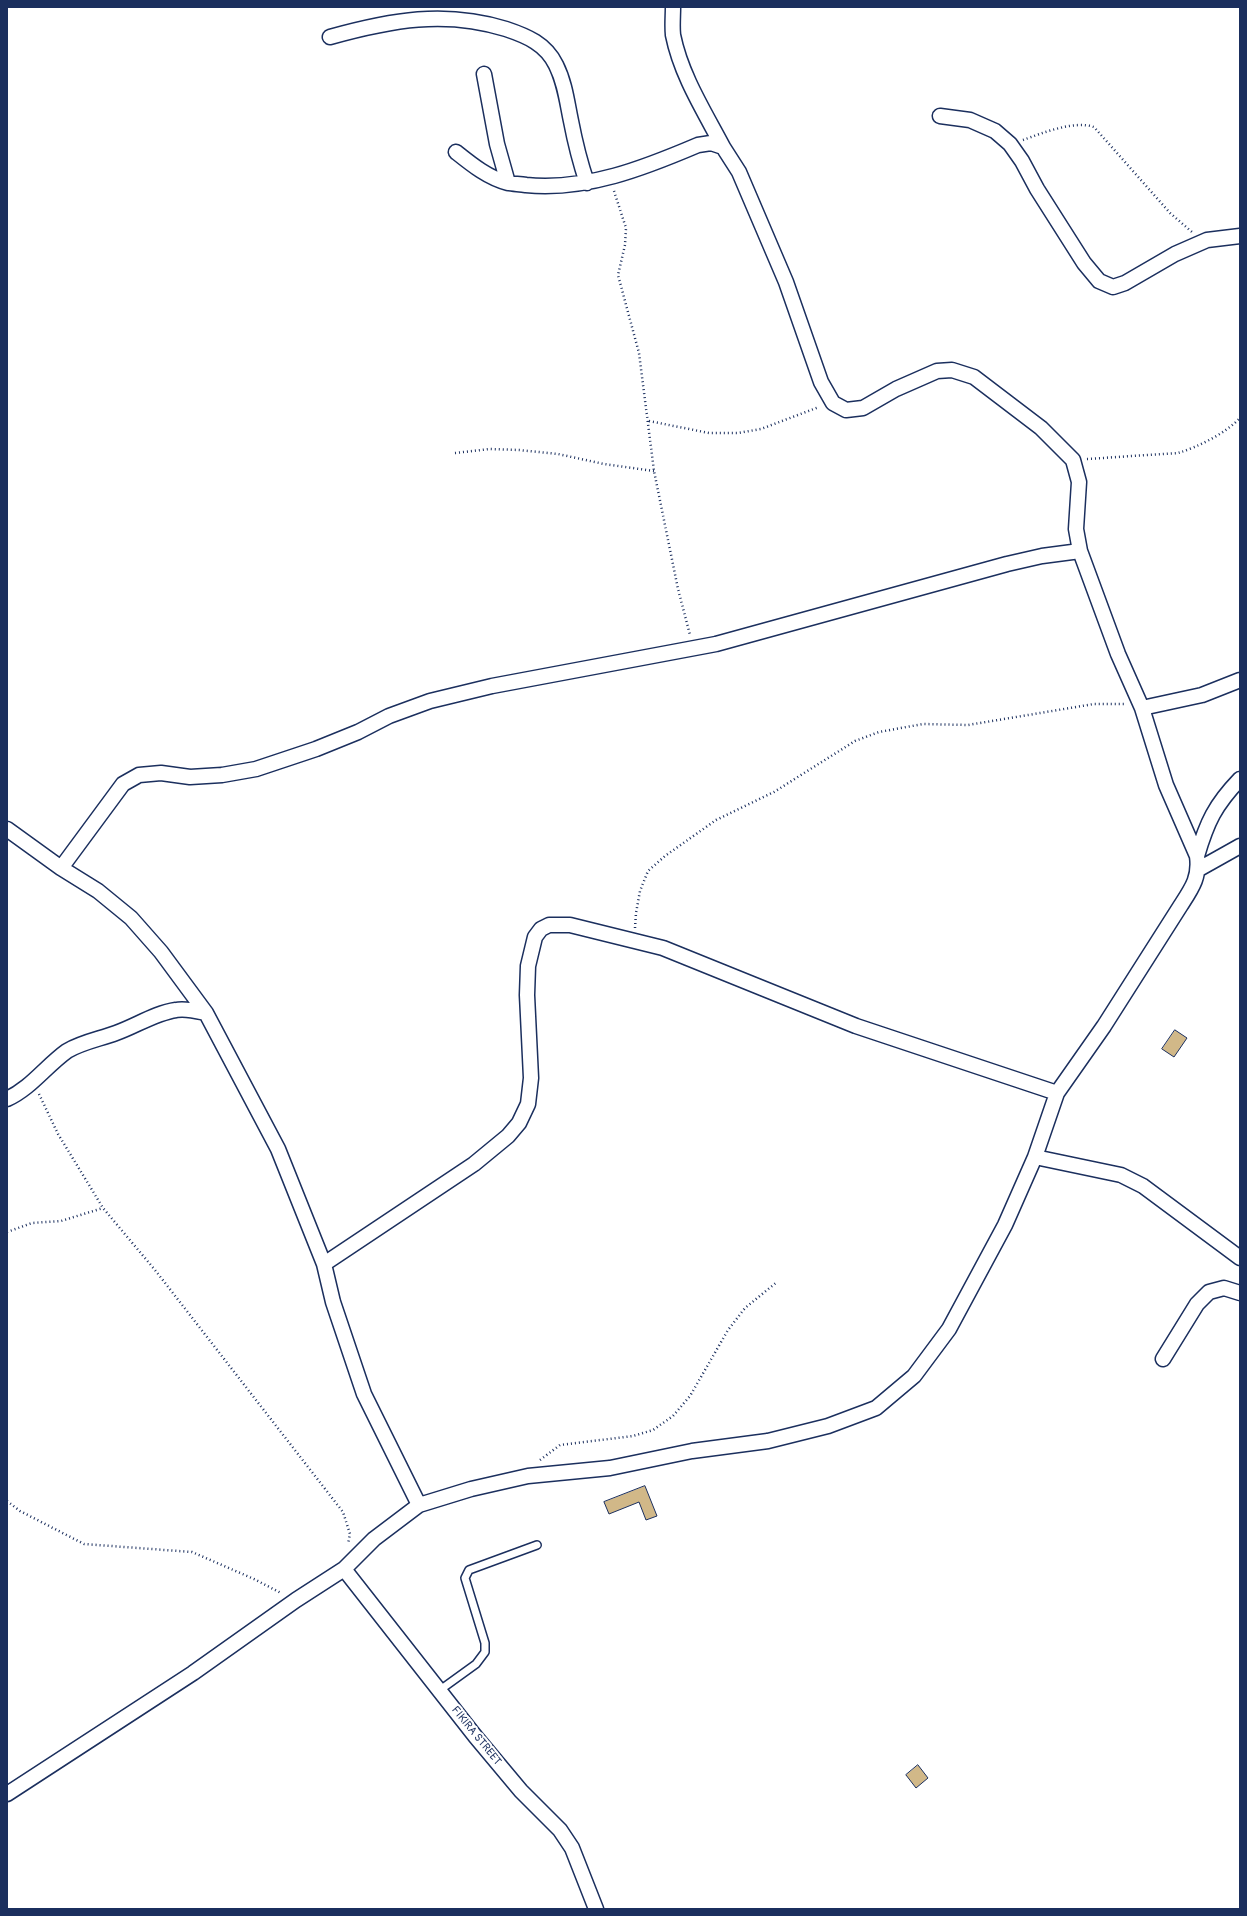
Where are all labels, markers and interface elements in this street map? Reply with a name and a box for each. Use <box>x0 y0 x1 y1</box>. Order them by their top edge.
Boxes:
street label: FIKIRA STREET <box>448 1704 504 1768</box>

